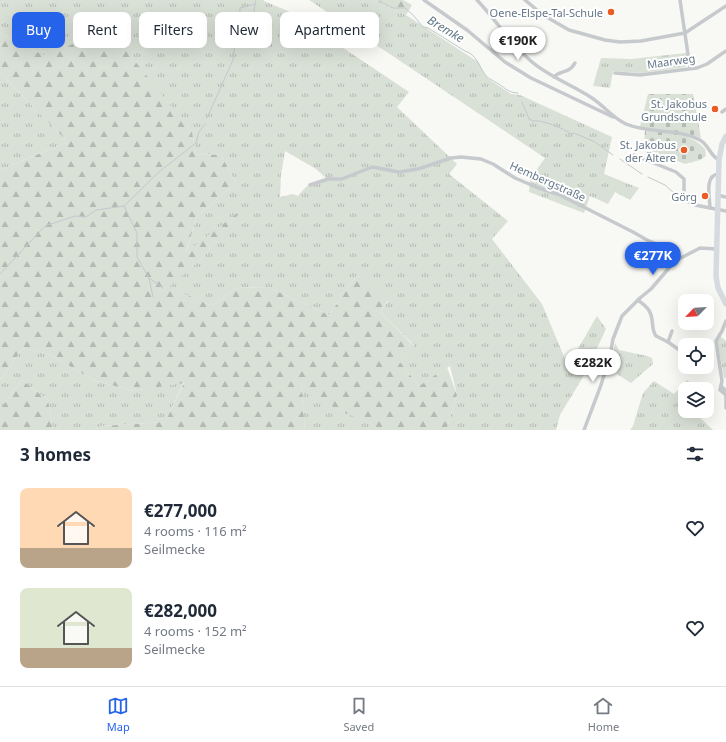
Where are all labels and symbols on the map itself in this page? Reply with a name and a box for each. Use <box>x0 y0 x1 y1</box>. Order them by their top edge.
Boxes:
place label: Oene-Elspe-Tal-Schule <box>490 5 603 20</box>
marker: Oene-Elspe-Tal-Schule <box>606 7 616 17</box>
water label: Bremke <box>425 11 467 47</box>
pin: €190K <box>490 27 546 61</box>
street label: Maarweg <box>646 50 696 72</box>
place label: St. Jakobus Grundschule <box>641 96 707 124</box>
marker: St. Jakobus Grundschule <box>710 104 720 114</box>
place label: St. Jakobus der Ältere <box>620 137 676 165</box>
marker: St. Jakobus der Ältere <box>679 145 689 155</box>
street label: Hembergstraße <box>508 158 588 204</box>
place label: Görg <box>671 189 697 204</box>
marker: Görg <box>700 191 710 201</box>
pin: €277K <box>625 242 681 276</box>
north arrow <box>678 294 714 330</box>
pin: €282K <box>565 349 621 383</box>

